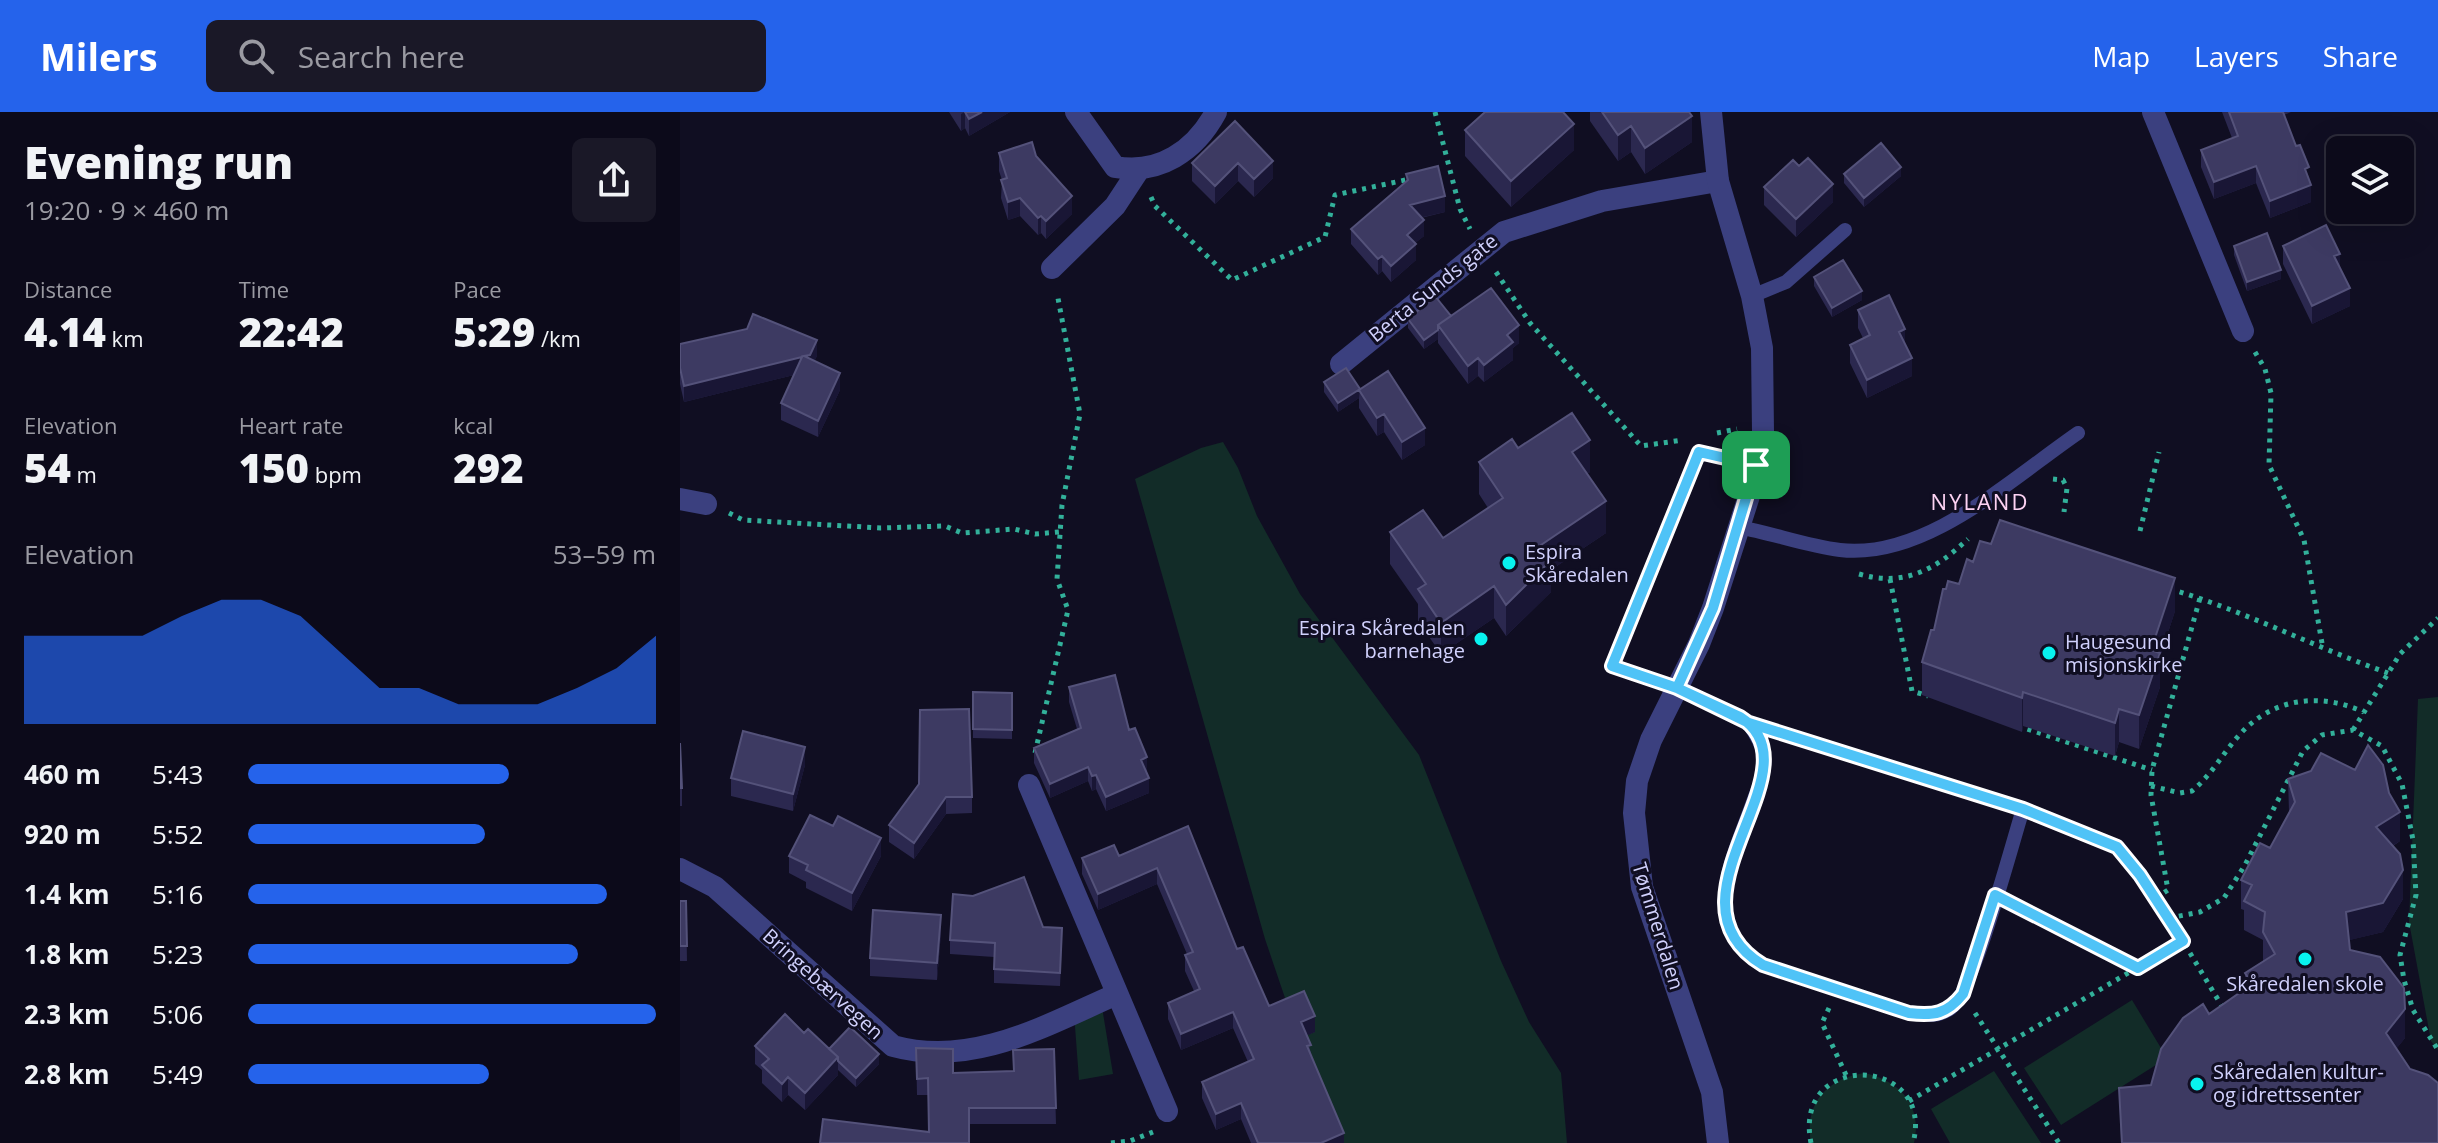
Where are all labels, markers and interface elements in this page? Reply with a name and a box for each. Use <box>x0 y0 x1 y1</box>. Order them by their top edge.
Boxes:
search box <box>206 20 766 92</box>
text: Milers <box>40 30 158 82</box>
icon: search <box>234 34 278 78</box>
text: Search here <box>298 36 465 77</box>
text: Map <box>2092 37 2150 75</box>
text: Layers <box>2194 37 2279 75</box>
text: Share <box>2323 37 2398 75</box>
text: Evening run <box>24 132 293 192</box>
map controls <box>2326 136 2414 224</box>
button: layers <box>2326 136 2414 224</box>
button: share <box>572 138 656 222</box>
text: 19:20 · 9 × 460 m <box>24 192 229 228</box>
street label: Berta Sunds gate <box>1363 227 1503 348</box>
text: Distance <box>24 274 112 304</box>
text: Time <box>239 274 289 304</box>
text: Pace <box>453 274 502 304</box>
text: 4.14 <box>24 304 106 359</box>
text: 22:42 <box>239 304 344 359</box>
text: 5:29 <box>453 304 535 359</box>
text: km <box>106 323 144 353</box>
text: /km <box>535 323 581 353</box>
text: Elevation <box>24 410 117 440</box>
text: Heart rate <box>239 410 343 440</box>
text: kcal <box>453 410 493 440</box>
pin <box>1722 431 1790 499</box>
text: 54 <box>24 440 71 495</box>
text: 150 <box>239 440 309 495</box>
text: 292 <box>453 440 524 495</box>
icon: arrive <box>1734 443 1778 487</box>
text: m <box>71 459 97 489</box>
text: bpm <box>309 459 362 489</box>
district label: NYLAND <box>1931 486 2029 516</box>
text: Elevation <box>24 536 134 572</box>
text: 53–59 m <box>553 536 656 572</box>
place label: Espira Skåredalen <box>1525 538 1629 588</box>
marker: Espira Skåredalen <box>1500 554 1518 572</box>
place label: Espira Skåredalen barnehage <box>1299 614 1465 664</box>
place label: Haugesund misjonskirke <box>2065 628 2182 678</box>
marker: Espira Skåredalen barnehage <box>1472 630 1490 648</box>
marker: Haugesund misjonskirke <box>2040 644 2058 662</box>
text: 460 m <box>24 756 101 792</box>
text: 5:43 <box>152 756 203 792</box>
text: 920 m <box>24 816 101 852</box>
text: 5:52 <box>152 816 203 852</box>
street label: Tømmerdalen <box>1626 859 1691 993</box>
text: 1.4 km <box>24 876 110 912</box>
text: 5:16 <box>152 876 203 912</box>
street label: Bringebærvegen <box>757 922 889 1045</box>
text: 1.8 km <box>24 936 110 972</box>
text: 5:23 <box>152 936 203 972</box>
marker: Skåredalen skole <box>2296 950 2314 968</box>
place label: Skåredalen skole <box>2226 970 2384 997</box>
text: 2.3 km <box>24 996 110 1032</box>
text: 5:06 <box>152 996 203 1032</box>
text: 2.8 km <box>24 1056 110 1092</box>
text: 5:49 <box>152 1056 203 1092</box>
place label: Skåredalen kultur- og idrettssenter <box>2213 1058 2384 1108</box>
marker: Skåredalen kultur- og idrettssenter <box>2188 1075 2206 1093</box>

